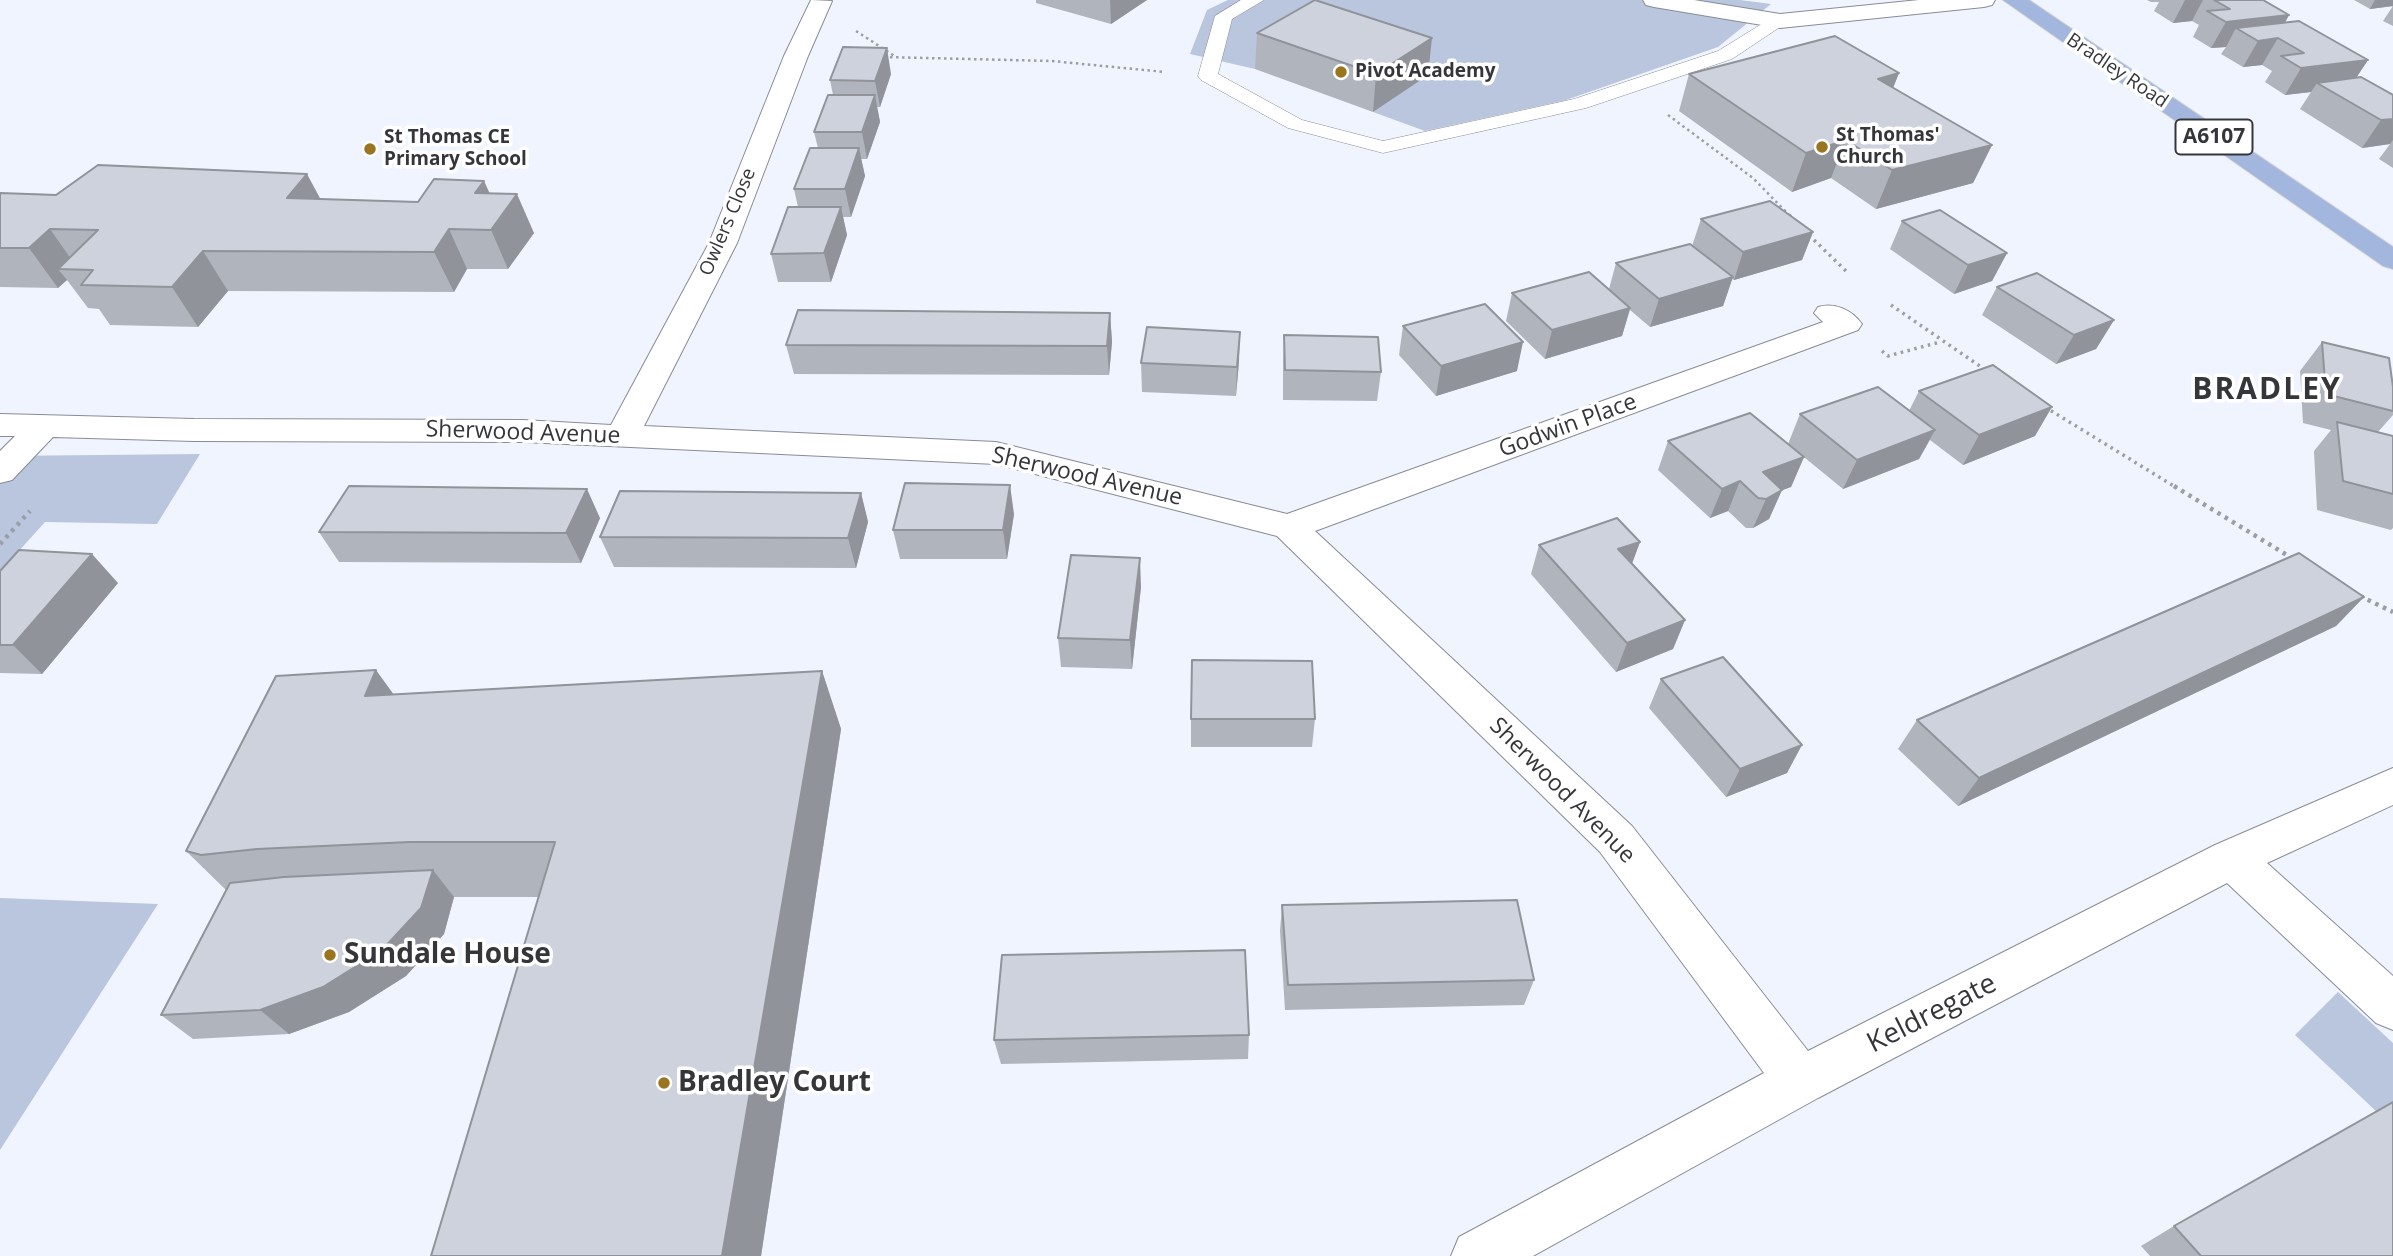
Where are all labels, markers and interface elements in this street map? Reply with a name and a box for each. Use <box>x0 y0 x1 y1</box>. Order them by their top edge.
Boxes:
street label: Bradley Road <box>2062 29 2172 113</box>
place label: Pivot Academy <box>1355 61 1496 83</box>
marker: Pivot Academy <box>1333 64 1349 80</box>
road number: A6107 <box>2176 120 2252 154</box>
place label: St Thomas' Church <box>1836 125 1940 169</box>
place label: St Thomas CE Primary School <box>384 127 527 171</box>
marker: St Thomas' Church <box>1814 139 1830 155</box>
marker: St Thomas CE Primary School <box>362 141 378 157</box>
street label: Owlers Close <box>695 165 761 279</box>
district label: BRADLEY <box>2193 372 2341 408</box>
street label: Godwin Place <box>1495 388 1641 464</box>
street label: Sherwood Avenue <box>425 416 621 450</box>
street label: Sherwood Avenue <box>989 442 1185 512</box>
street label: Sherwood Avenue <box>1483 712 1641 870</box>
place label: Sundale House <box>344 938 551 972</box>
marker: Sundale House <box>322 947 338 963</box>
street label: Keldregate <box>1862 967 2002 1061</box>
place label: Bradley Court <box>678 1066 871 1100</box>
marker: Bradley Court <box>656 1075 672 1091</box>

